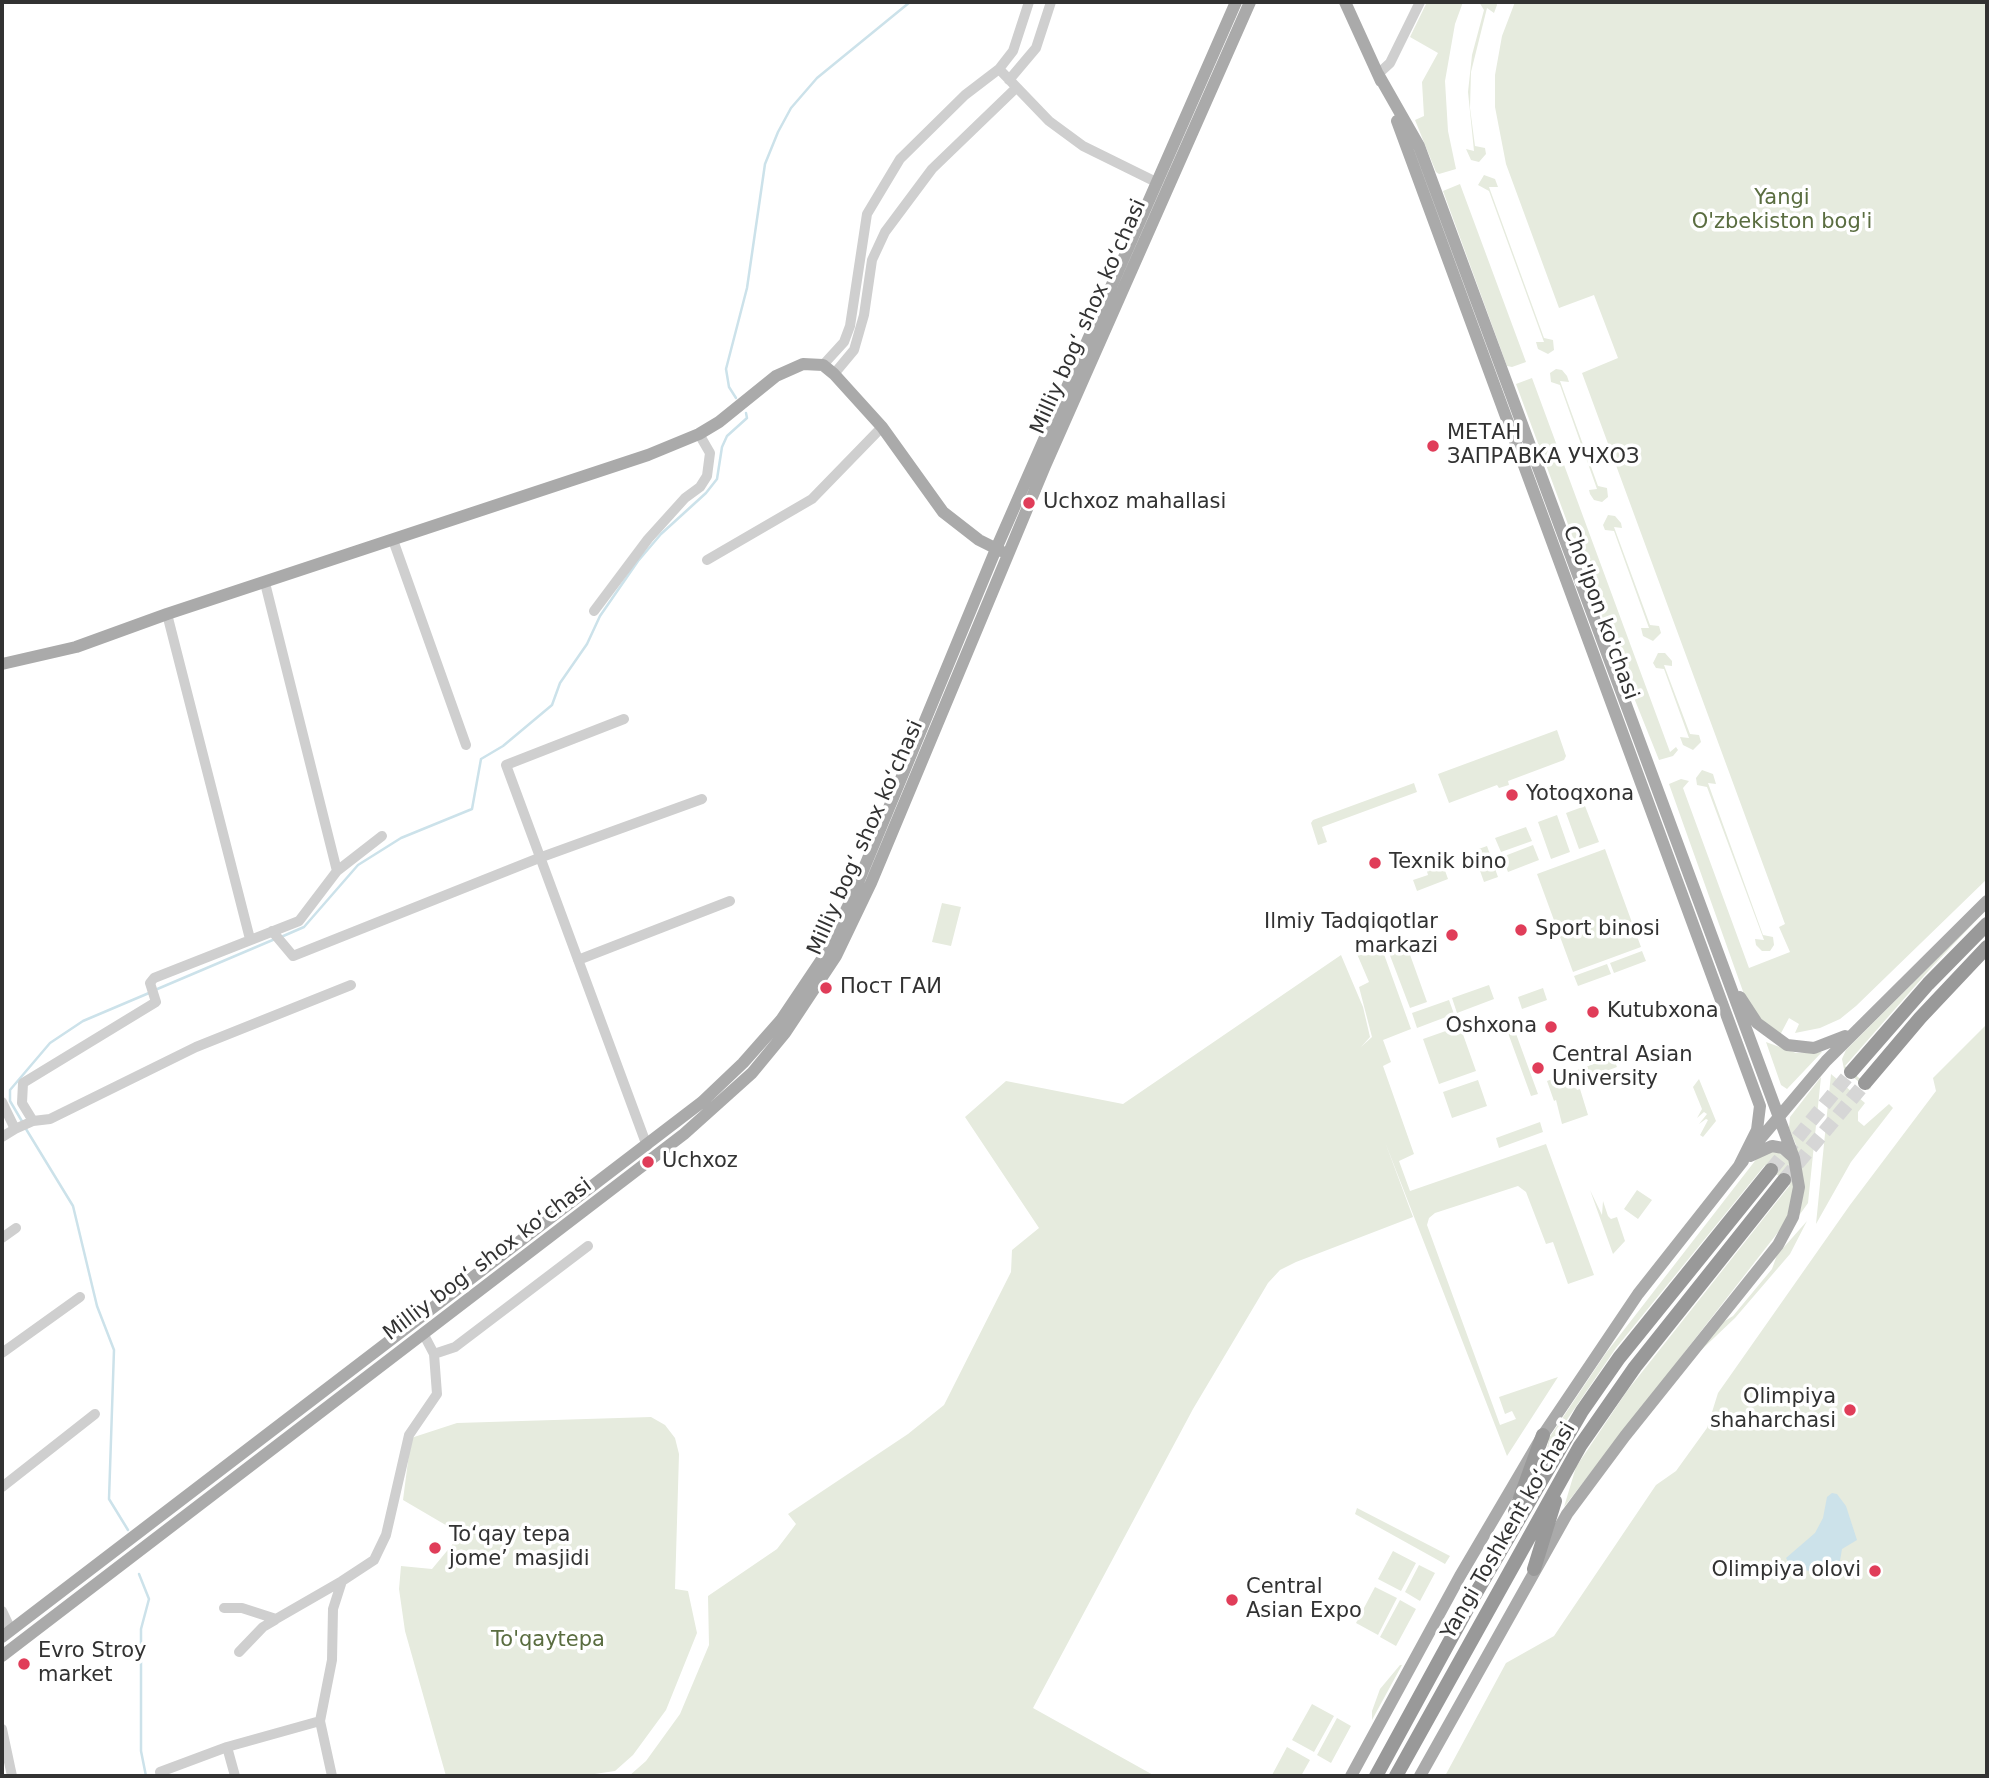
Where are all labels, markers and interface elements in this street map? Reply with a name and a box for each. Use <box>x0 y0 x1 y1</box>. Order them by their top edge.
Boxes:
park label: Yangi O'zbekiston bog'i <box>1692 186 1872 236</box>
street label: Milliy bog‘ shox ko‘chasi <box>1026 196 1152 438</box>
place label: МЕТАН ЗАПРАВКА УЧХОЗ <box>1447 421 1640 471</box>
marker: МЕТАН ЗАПРАВКА УЧХОЗ <box>1425 438 1441 454</box>
place label: Uchxoz mahallasi <box>1043 490 1226 516</box>
marker: Uchxoz mahallasi <box>1021 495 1037 511</box>
street label: Cho'lpon ko'chasi <box>1557 523 1643 703</box>
street label: Milliy bog‘ shox ko‘chasi <box>803 717 929 959</box>
place label: Yotoqxona <box>1526 782 1634 808</box>
marker: Yotoqxona <box>1504 787 1520 803</box>
place label: Texnik bino <box>1389 850 1507 876</box>
marker: Texnik bino <box>1367 855 1383 871</box>
place label: Ilmiy Tadqiqotlar markazi <box>1264 910 1438 960</box>
place label: Sport binosi <box>1535 917 1660 943</box>
marker: Sport binosi <box>1513 922 1529 938</box>
marker: Ilmiy Tadqiqotlar markazi <box>1444 927 1460 943</box>
place label: Пост ГАИ <box>840 975 942 1001</box>
marker: Пост ГАИ <box>818 980 834 996</box>
place label: Kutubxona <box>1607 999 1719 1025</box>
marker: Kutubxona <box>1585 1004 1601 1020</box>
place label: Oshxona <box>1445 1014 1537 1040</box>
marker: Oshxona <box>1543 1019 1559 1035</box>
place label: Central Asian University <box>1552 1043 1692 1093</box>
marker: Central Asian University <box>1530 1060 1546 1076</box>
place label: Uchxoz <box>662 1149 738 1175</box>
marker: Uchxoz <box>640 1154 656 1170</box>
street label: Milliy bog‘ shox ko‘chasi <box>379 1173 597 1347</box>
place label: Olimpiya shaharchasi <box>1710 1385 1836 1435</box>
marker: Olimpiya shaharchasi <box>1842 1402 1858 1418</box>
street label: Yangi Toshkent ko‘chasi <box>1437 1418 1581 1644</box>
place label: To‘qay tepa jome’ masjidi <box>449 1523 590 1573</box>
marker: To‘qay tepa jome’ masjidi <box>427 1540 443 1556</box>
place label: Olimpiya olovi <box>1711 1558 1861 1584</box>
marker: Olimpiya olovi <box>1867 1563 1883 1579</box>
place label: Central Asian Expo <box>1246 1575 1362 1625</box>
marker: Central Asian Expo <box>1224 1592 1240 1608</box>
park label: To'qaytepa <box>491 1628 605 1654</box>
place label: Evro Stroy market <box>38 1639 146 1689</box>
marker: Evro Stroy market <box>16 1656 32 1672</box>

